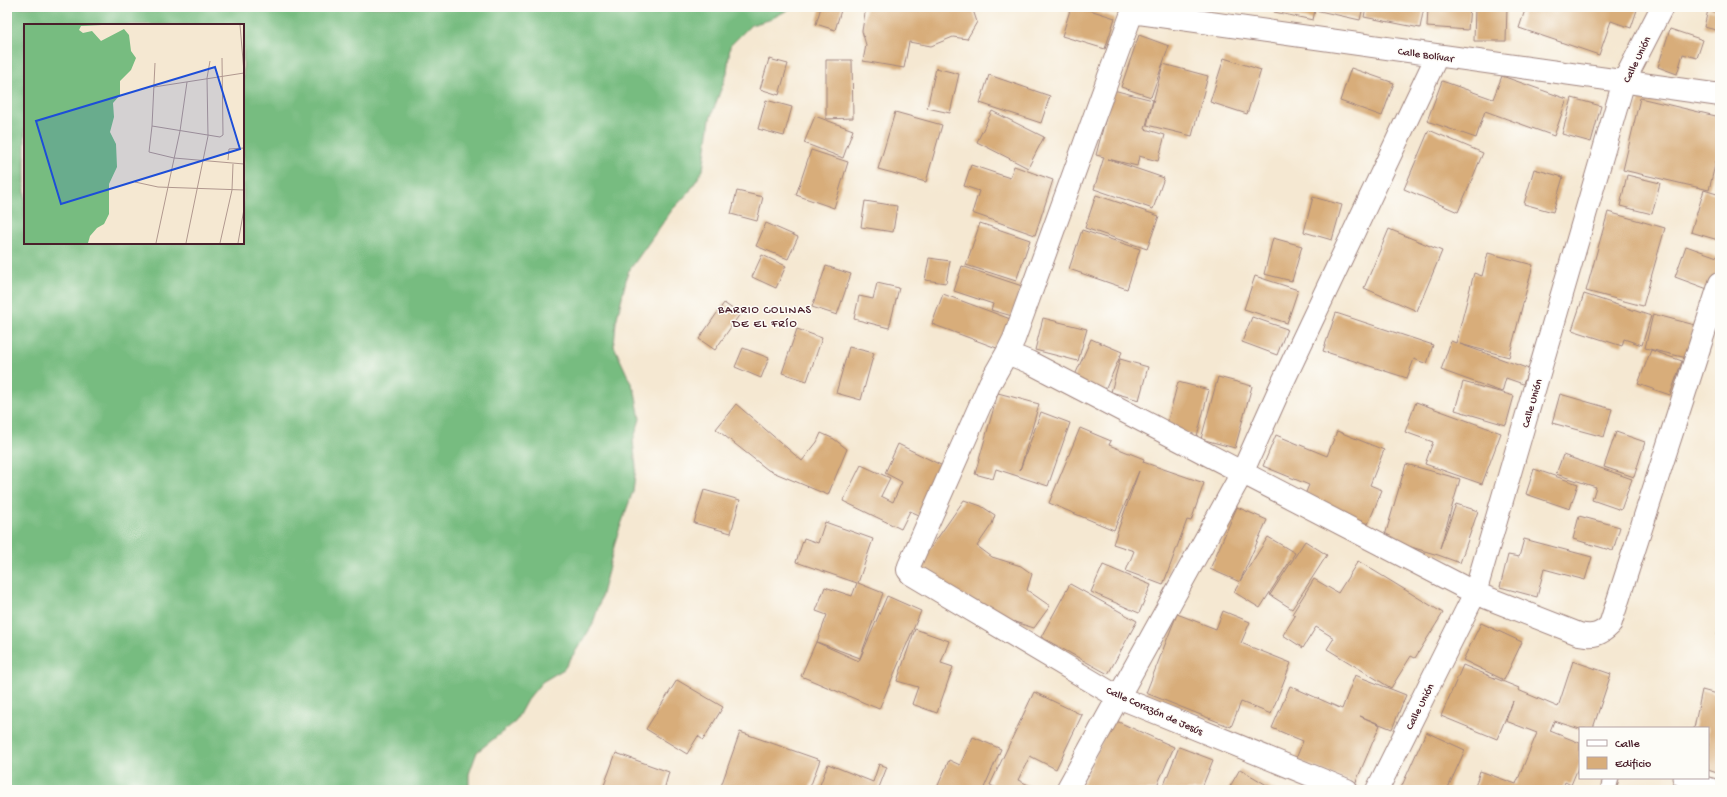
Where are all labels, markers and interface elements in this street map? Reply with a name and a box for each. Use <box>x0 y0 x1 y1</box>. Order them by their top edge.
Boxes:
inset map <box>24 24 244 244</box>
street label: Calle Unión <box>1621 34 1655 85</box>
street label: Calle Bolívar <box>1397 46 1455 66</box>
district label: BARRIO COLINAS DE EL FRÍO <box>717 304 812 332</box>
street label: Calle Unión <box>1520 377 1546 429</box>
street label: Calle Unión <box>1404 681 1438 732</box>
street label: Calle Corazón de Jesús <box>1104 685 1205 739</box>
legend <box>1579 727 1709 779</box>
text: Calle <box>1615 738 1640 752</box>
text: Edificio <box>1615 758 1651 772</box>

